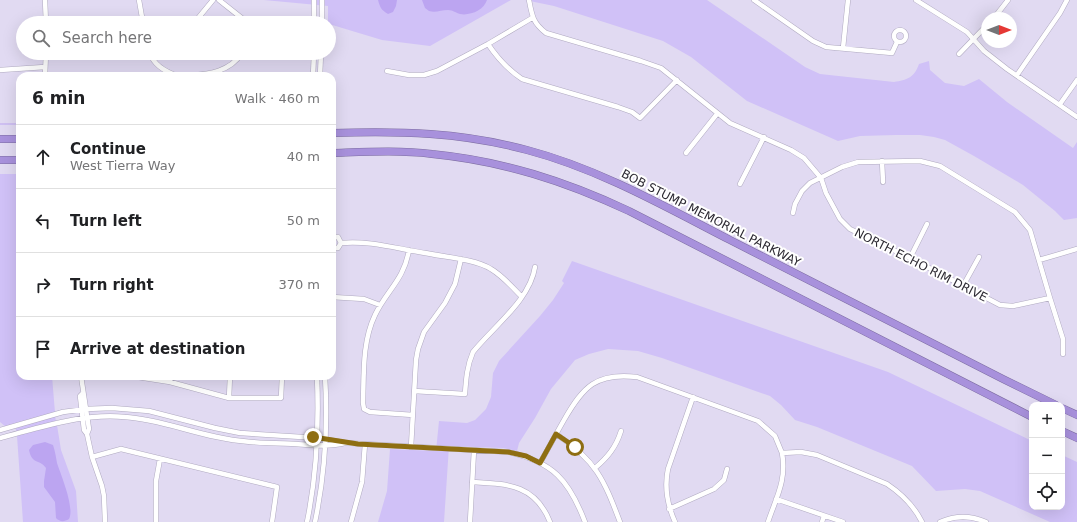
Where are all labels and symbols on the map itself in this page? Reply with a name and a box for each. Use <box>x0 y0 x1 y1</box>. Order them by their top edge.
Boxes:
north arrow <box>981 12 1017 48</box>
street label: BOB STUMP MEMORIAL PARKWAY <box>619 167 804 270</box>
street label: NORTH ECHO RIM DRIVE <box>852 225 990 305</box>
route end <box>304 428 322 446</box>
route start <box>566 438 584 456</box>

